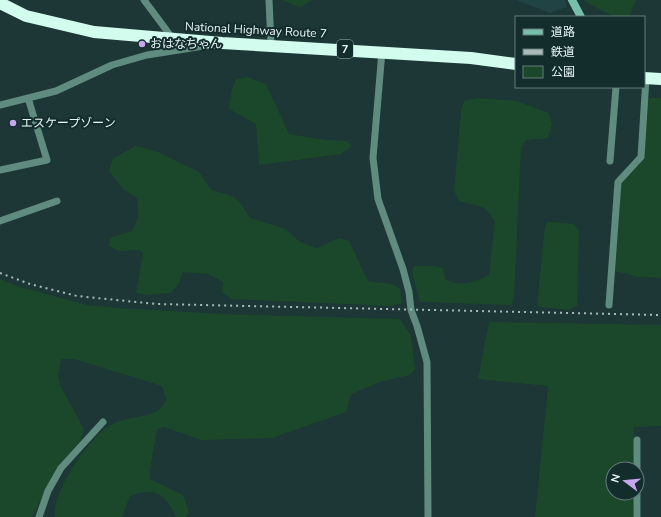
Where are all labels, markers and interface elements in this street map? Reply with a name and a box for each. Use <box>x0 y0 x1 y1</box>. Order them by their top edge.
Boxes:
legend <box>515 16 645 88</box>
street label: National Highway Route 7 <box>185 18 327 42</box>
text: 道路 <box>551 24 575 40</box>
place label: おはなちゃん <box>150 36 222 52</box>
marker: おはなちゃん <box>137 39 147 49</box>
road number: 7 <box>337 40 353 58</box>
text: 鉄道 <box>551 44 575 60</box>
text: 公園 <box>551 64 575 80</box>
place label: エスケープゾーン <box>21 115 116 131</box>
marker: エスケープゾーン <box>8 118 18 128</box>
north arrow <box>605 461 645 501</box>
text: N <box>608 472 624 484</box>

